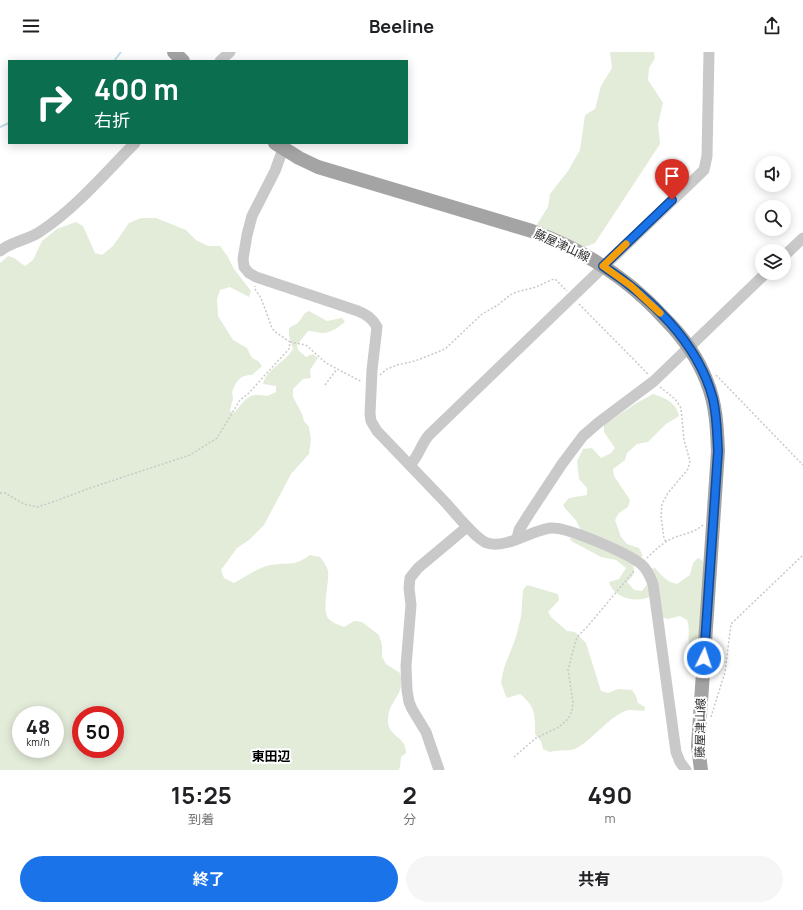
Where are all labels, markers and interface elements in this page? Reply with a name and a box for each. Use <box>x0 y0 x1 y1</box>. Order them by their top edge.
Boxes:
text: Beeline <box>369 14 434 38</box>
icon: menu <box>20 15 42 37</box>
icon: share <box>761 15 783 37</box>
text: 400 m <box>94 70 179 108</box>
icon: right <box>28 76 80 128</box>
text: 右折 <box>94 108 130 132</box>
map controls <box>755 156 791 280</box>
button: sound <box>755 156 791 192</box>
pin <box>655 159 689 200</box>
icon: arrive <box>661 165 683 187</box>
button: search <box>755 200 791 236</box>
street label: 藤屋津山線 <box>531 225 593 265</box>
button: layers <box>755 244 791 280</box>
position arrow <box>683 637 725 679</box>
street label: 藤屋津山線 <box>691 698 709 758</box>
speed limit sign: 50 <box>72 706 124 758</box>
text: 48 <box>26 713 50 740</box>
text: km/h <box>26 735 50 749</box>
district label: 東田辺 <box>251 747 291 765</box>
text: 15:25 <box>171 778 232 811</box>
text: 2 <box>403 778 417 811</box>
text: 490 <box>588 778 632 811</box>
text: m <box>604 809 615 827</box>
text: 到着 <box>188 810 214 828</box>
text: 分 <box>403 810 416 828</box>
button: 終了 <box>20 856 398 902</box>
button: 共有 <box>406 856 783 902</box>

